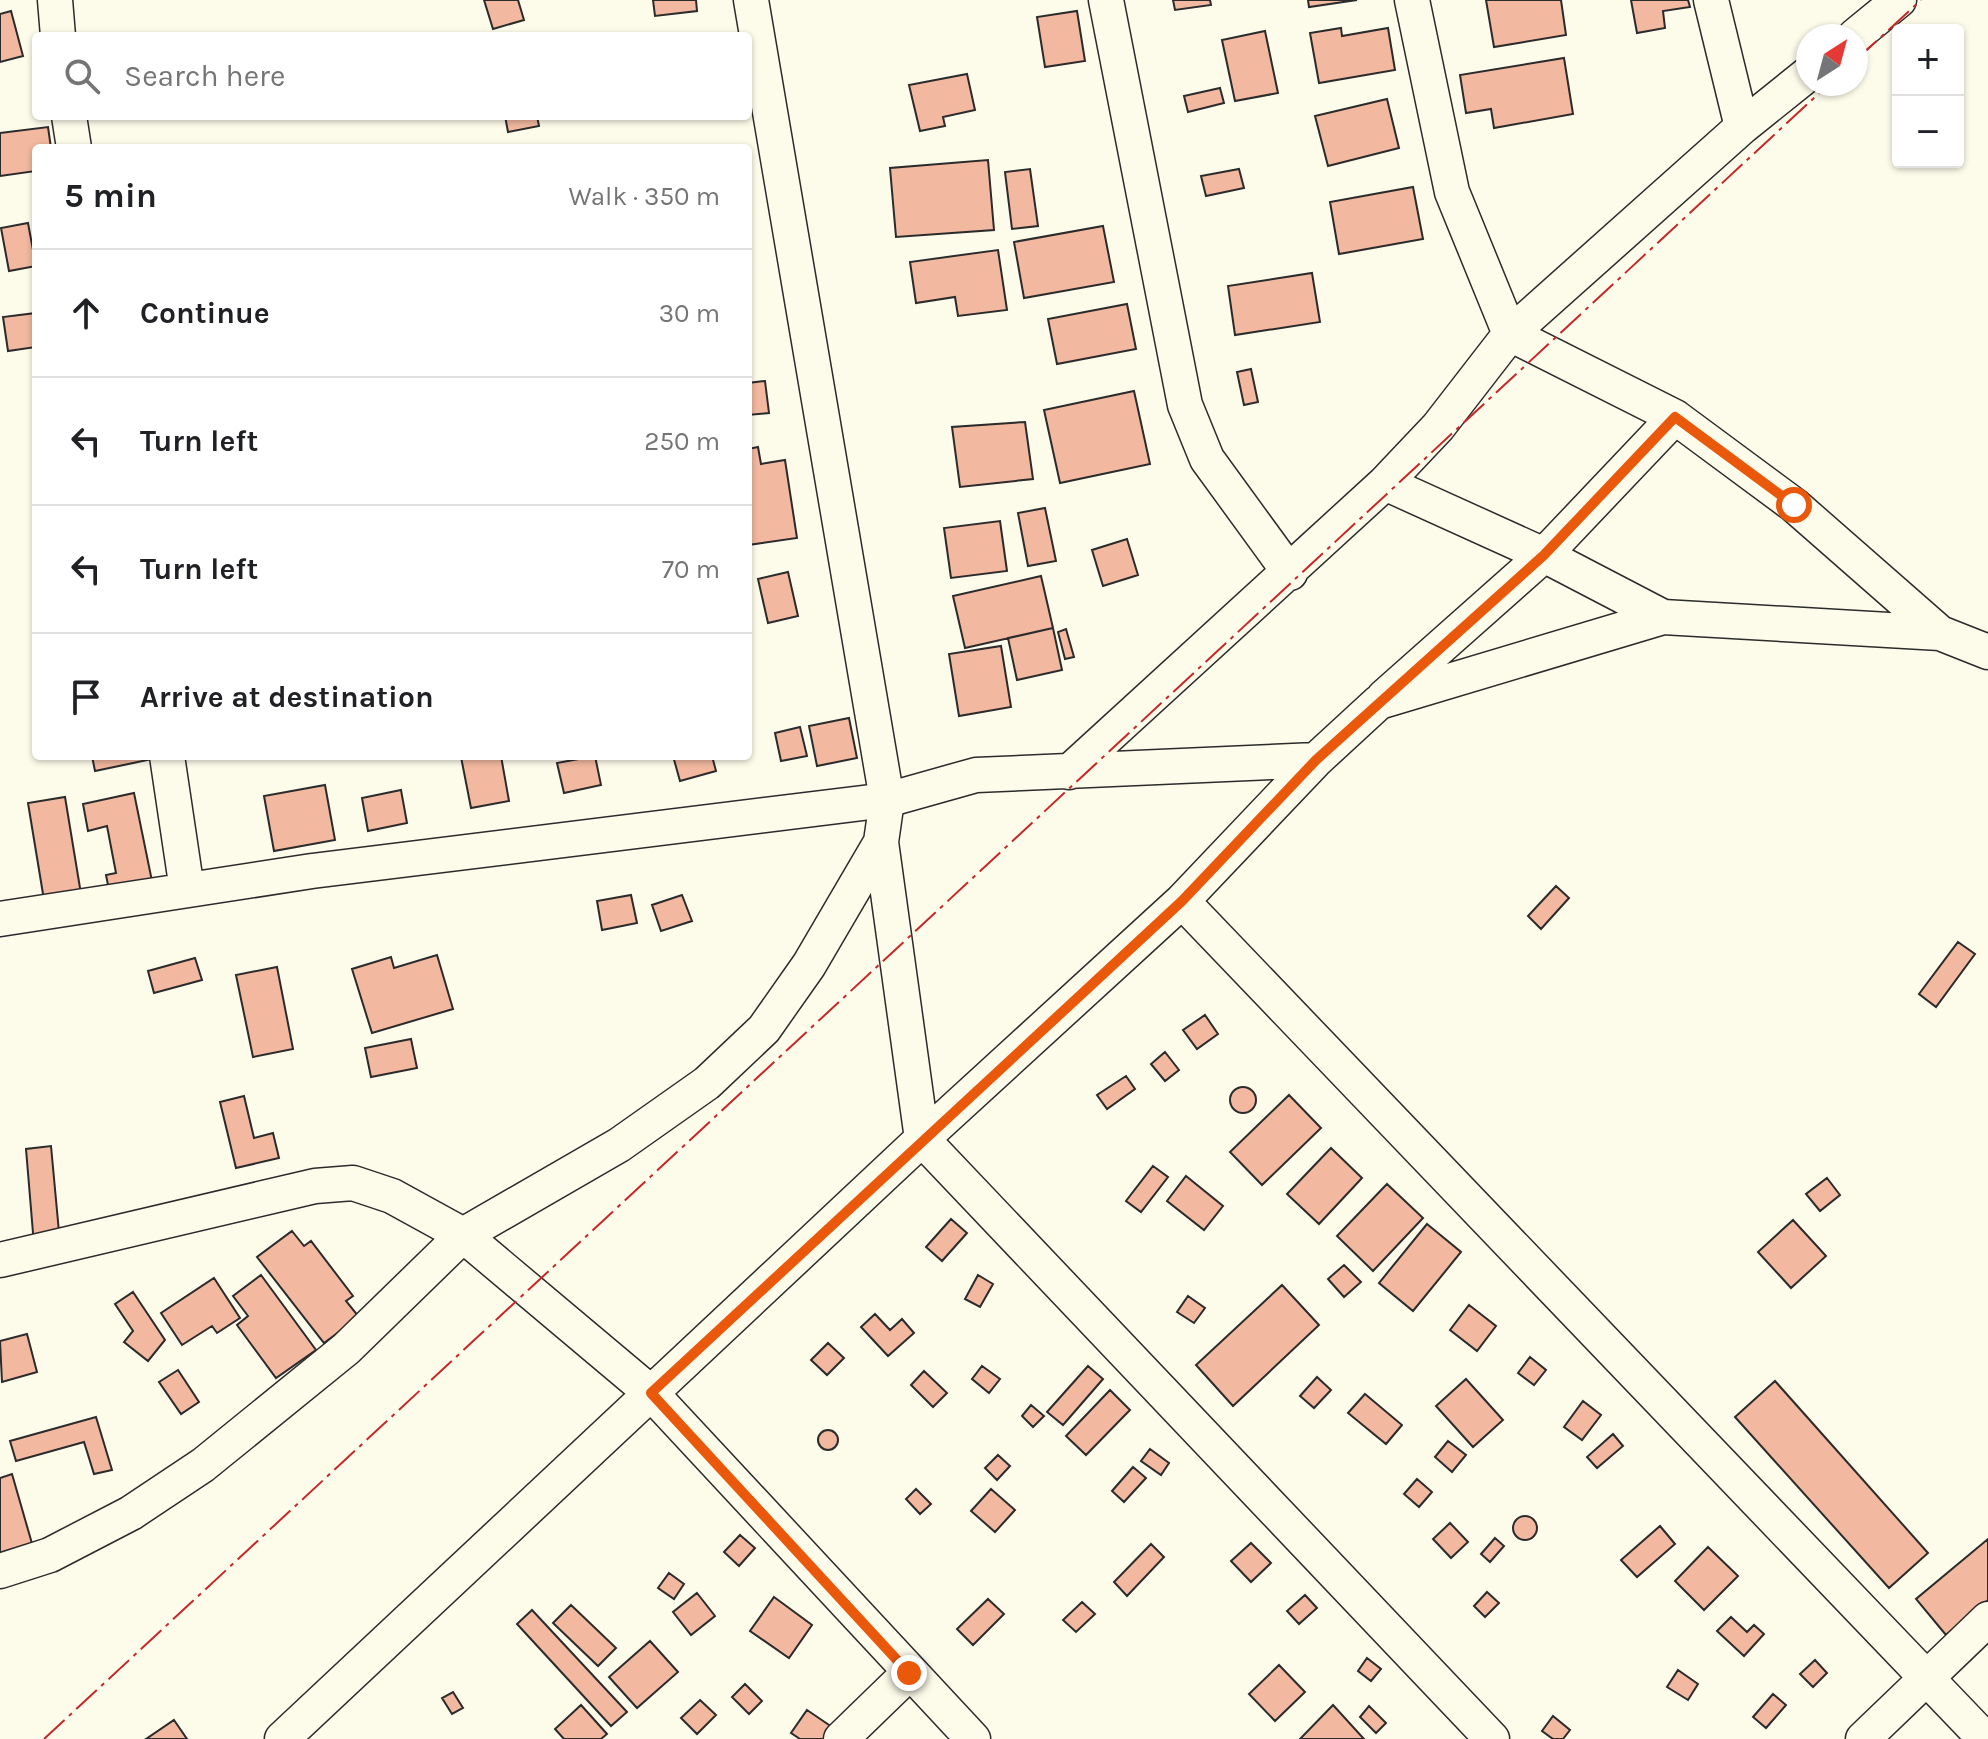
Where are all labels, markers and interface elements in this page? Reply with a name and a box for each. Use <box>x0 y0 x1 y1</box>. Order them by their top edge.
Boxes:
north arrow <box>1796 24 1868 96</box>
map controls <box>1892 24 1964 168</box>
button: + <box>1892 24 1964 96</box>
search box <box>32 32 752 120</box>
icon: search <box>60 54 104 98</box>
text: Search here <box>124 58 285 94</box>
button: − <box>1892 96 1964 168</box>
text: 5 min <box>64 176 157 216</box>
text: Walk · 350 m <box>568 181 720 212</box>
icon: ahead <box>64 291 108 335</box>
text: Continue <box>140 295 270 331</box>
text: 30 m <box>659 298 720 329</box>
icon: left <box>64 419 108 463</box>
text: Turn left <box>140 423 258 459</box>
text: 250 m <box>644 426 720 457</box>
route start <box>1776 487 1812 523</box>
icon: left <box>64 547 108 591</box>
text: Turn left <box>140 551 258 587</box>
text: 70 m <box>662 554 720 585</box>
icon: arrive <box>64 675 108 719</box>
text: Arrive at destination <box>140 679 434 715</box>
route end <box>891 1655 927 1691</box>

